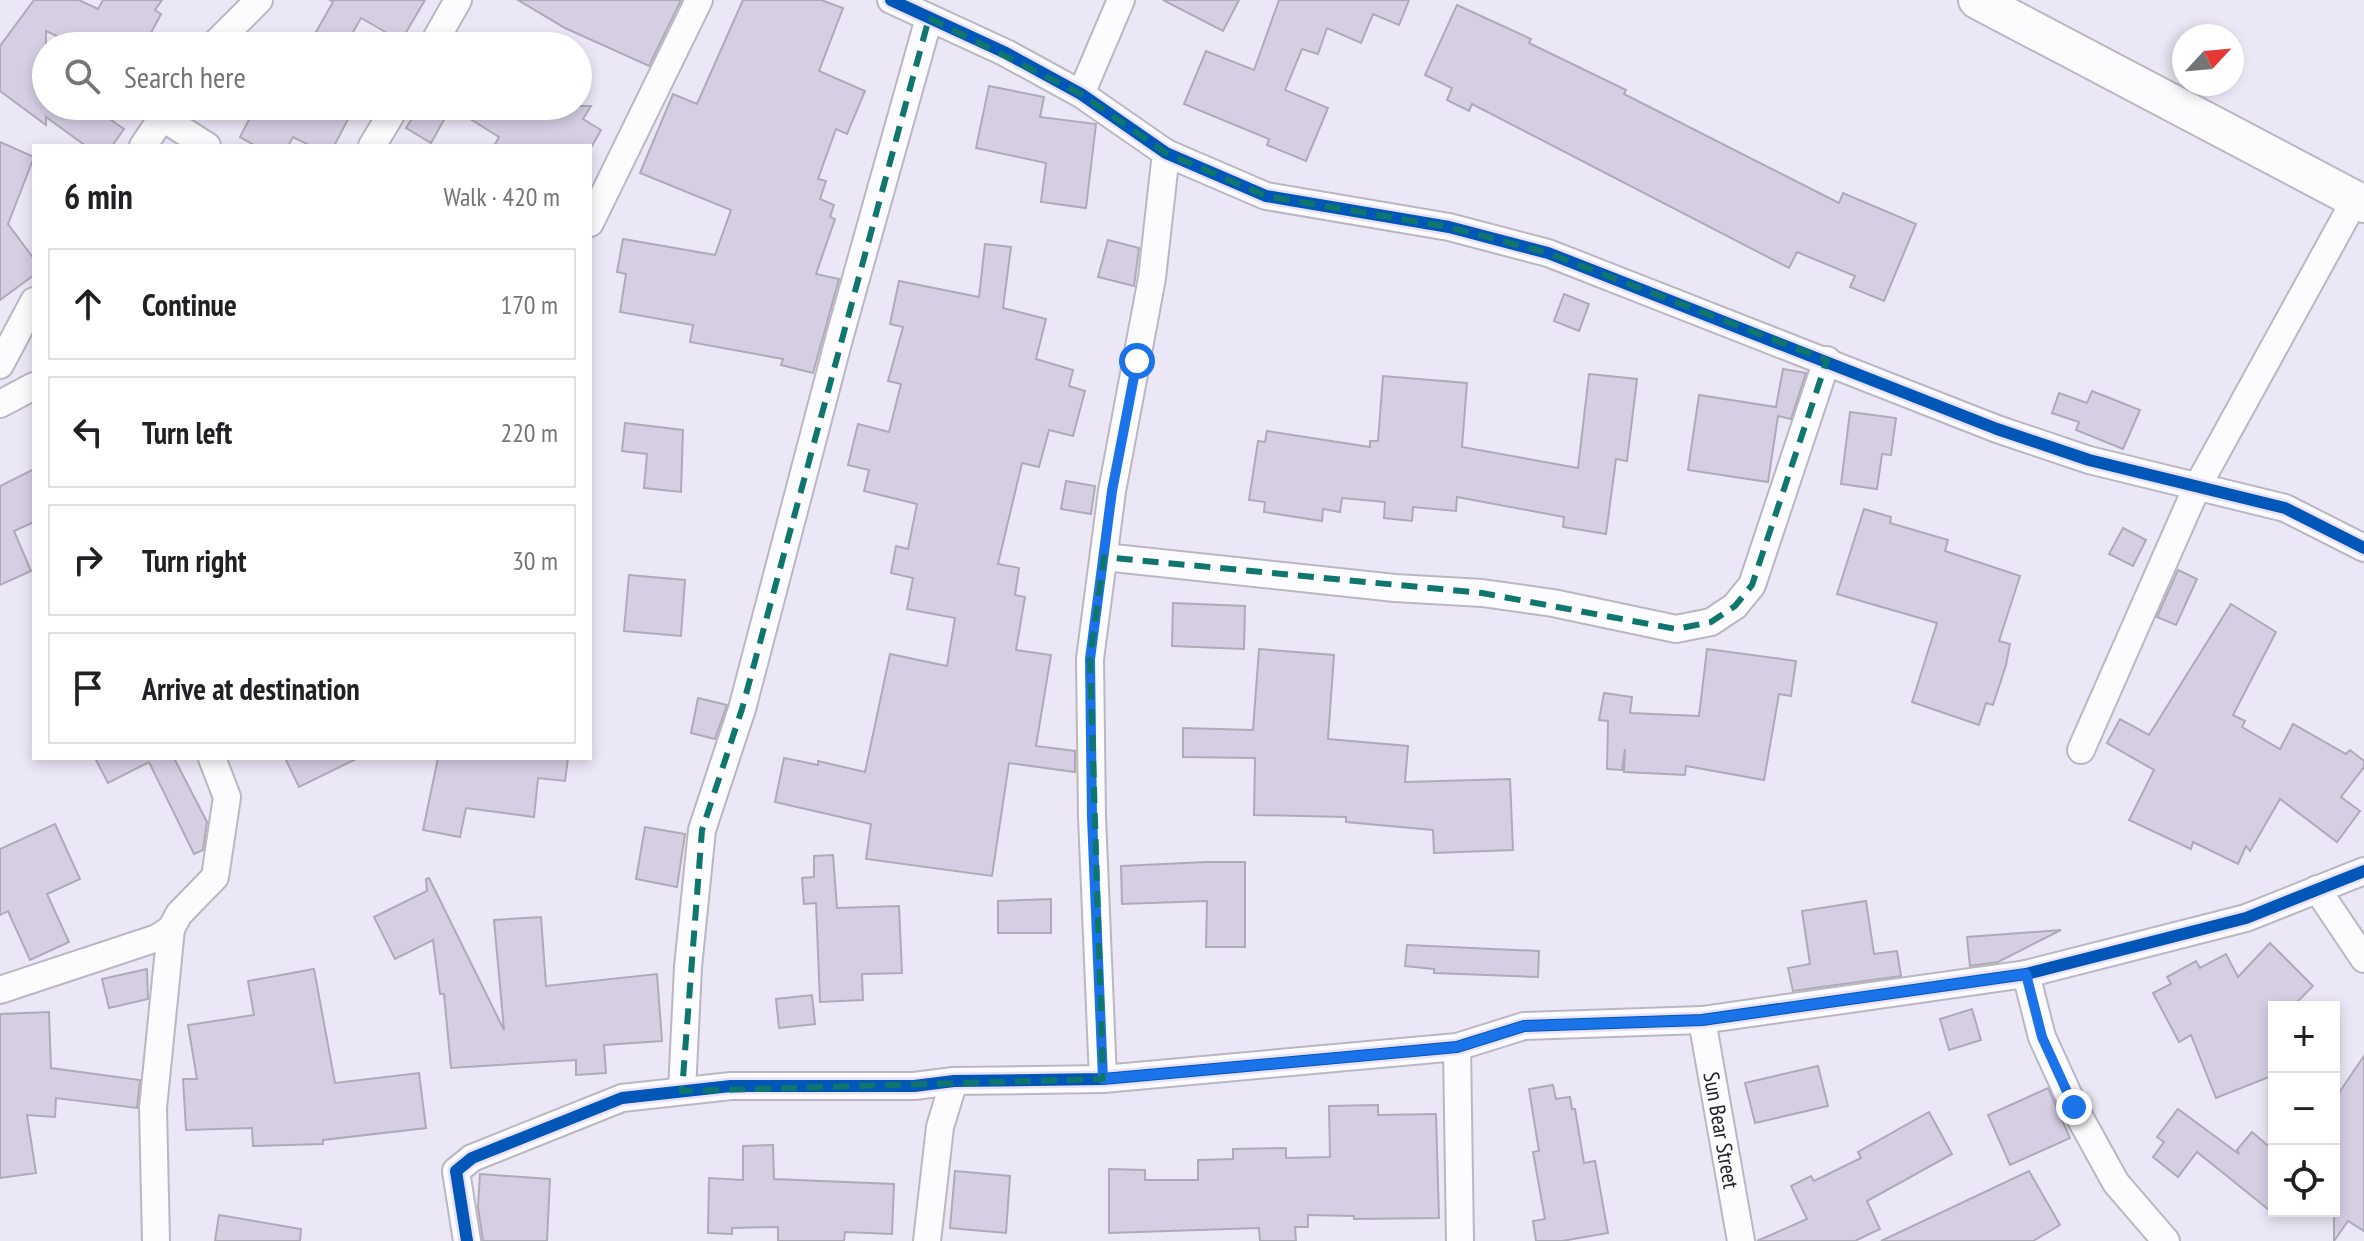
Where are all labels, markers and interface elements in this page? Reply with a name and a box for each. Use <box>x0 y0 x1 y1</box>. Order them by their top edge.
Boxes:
north arrow <box>2172 24 2244 96</box>
search box <box>32 32 592 120</box>
icon: search <box>60 54 104 98</box>
text: Search here <box>124 57 246 96</box>
text: 6 min <box>64 174 133 218</box>
text: Walk · 420 m <box>443 180 560 213</box>
icon: ahead <box>66 282 110 326</box>
text: Continue <box>142 285 237 324</box>
text: 170 m <box>500 288 558 321</box>
route start <box>1119 343 1155 379</box>
icon: left <box>66 410 110 454</box>
text: Turn left <box>142 413 232 452</box>
text: 220 m <box>500 416 558 449</box>
icon: right <box>66 538 110 582</box>
text: Turn right <box>142 541 246 580</box>
text: 30 m <box>512 544 558 577</box>
icon: arrive <box>66 666 110 710</box>
text: Arrive at destination <box>142 669 360 708</box>
map controls <box>2268 1001 2340 1217</box>
button: + <box>2268 1001 2340 1073</box>
street label: Sun Bear Street <box>1697 1070 1745 1191</box>
button: − <box>2268 1073 2340 1145</box>
route end <box>2056 1089 2092 1125</box>
button: locate <box>2268 1145 2340 1217</box>

